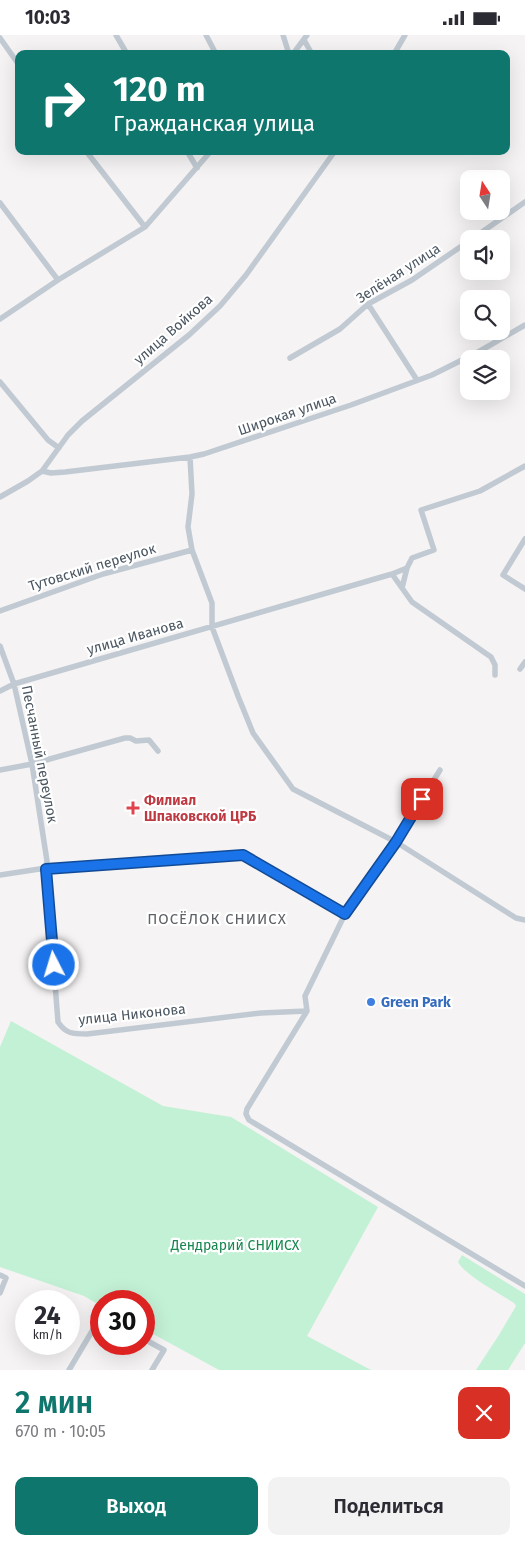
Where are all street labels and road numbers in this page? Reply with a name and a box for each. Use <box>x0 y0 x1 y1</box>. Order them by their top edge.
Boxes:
street label: Зелёная улица <box>353 240 444 307</box>
street label: улица Войкова <box>131 291 216 368</box>
street label: Широкая улица <box>236 390 339 439</box>
street label: Тутовский переулок <box>27 540 158 595</box>
street label: улица Иванова <box>85 615 185 658</box>
street label: Песчанный переулок <box>18 684 61 825</box>
street label: улица Никонова <box>78 1000 187 1029</box>

